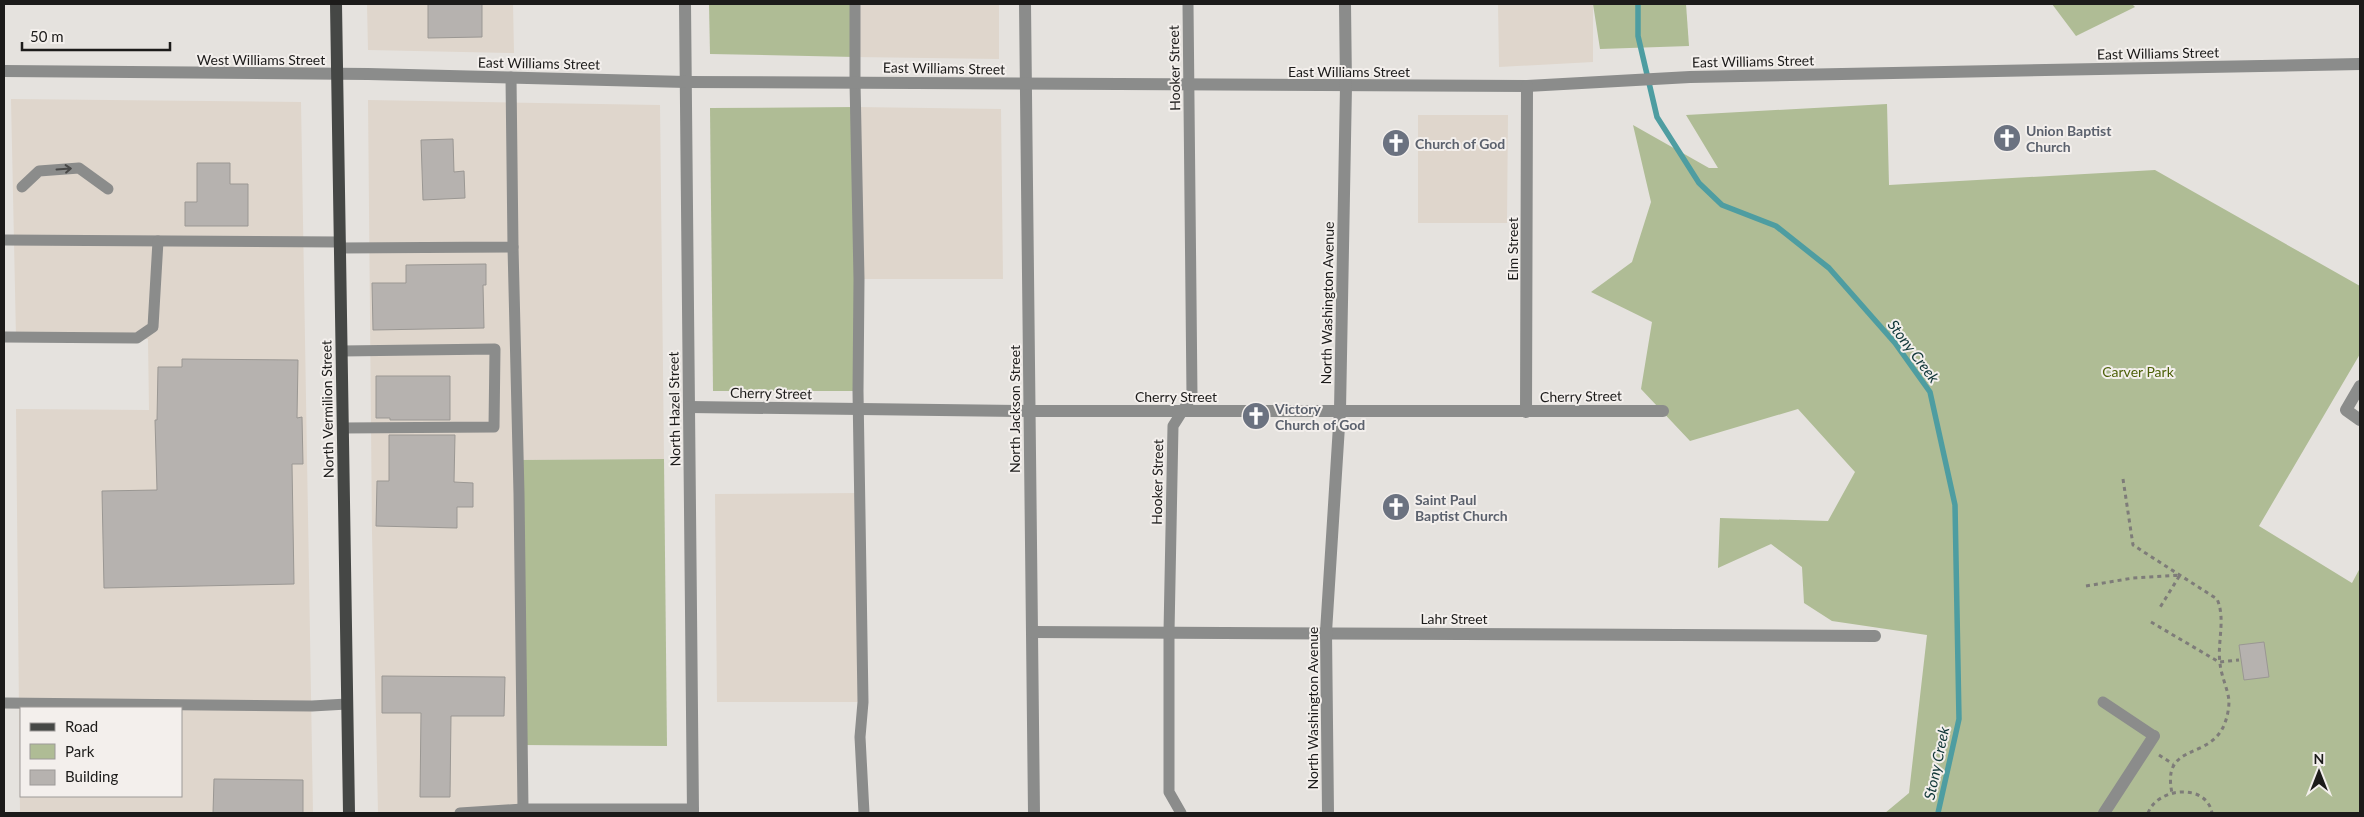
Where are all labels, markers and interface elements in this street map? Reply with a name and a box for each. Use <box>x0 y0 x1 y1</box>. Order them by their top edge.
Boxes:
scale bar <box>22 20 170 52</box>
street label: Hooker Street <box>1165 25 1183 111</box>
text: 50 m <box>30 27 64 45</box>
street label: East Williams Street <box>2097 43 2219 63</box>
street label: West Williams Street <box>197 51 325 68</box>
street label: East Williams Street <box>1692 51 1814 71</box>
street label: East Williams Street <box>478 53 600 73</box>
street label: East Williams Street <box>883 58 1005 78</box>
street label: East Williams Street <box>1288 63 1410 80</box>
place label: Union Baptist Church <box>2026 122 2112 155</box>
church icon: Union Baptist Church <box>1992 123 2022 153</box>
church icon: Church of God <box>1381 128 1411 158</box>
place label: Church of God <box>1415 135 1505 152</box>
one-way arrow <box>55 164 71 173</box>
street label: Elm Street <box>1504 217 1521 281</box>
street label: North Washington Avenue <box>1317 221 1337 385</box>
water label: Stony Creek <box>1885 316 1944 387</box>
street label: North Vermilion Street <box>317 340 337 478</box>
street label: North Jackson Street <box>1006 345 1023 473</box>
street label: North Hazel Street <box>665 352 683 466</box>
park label: Carver Park <box>2102 363 2175 380</box>
street label: Cherry Street <box>730 384 812 402</box>
street label: Cherry Street <box>1540 387 1622 405</box>
street label: Cherry Street <box>1135 388 1217 405</box>
place label: Victory Church of God <box>1274 400 1365 433</box>
church icon: Victory Church of God <box>1241 401 1271 431</box>
street label: Hooker Street <box>1148 439 1166 525</box>
place label: Saint Paul Baptist Church <box>1415 491 1508 524</box>
church icon: Saint Paul Baptist Church <box>1381 492 1411 522</box>
street label: Lahr Street <box>1420 610 1488 627</box>
street label: North Washington Avenue <box>1304 627 1321 789</box>
legend <box>20 707 182 797</box>
text: Road <box>65 717 98 735</box>
water label: Stony Creek <box>1920 724 1953 801</box>
text: Park <box>65 742 95 760</box>
north arrow <box>2294 747 2344 797</box>
text: N <box>2314 750 2324 767</box>
text: Building <box>65 767 118 785</box>

